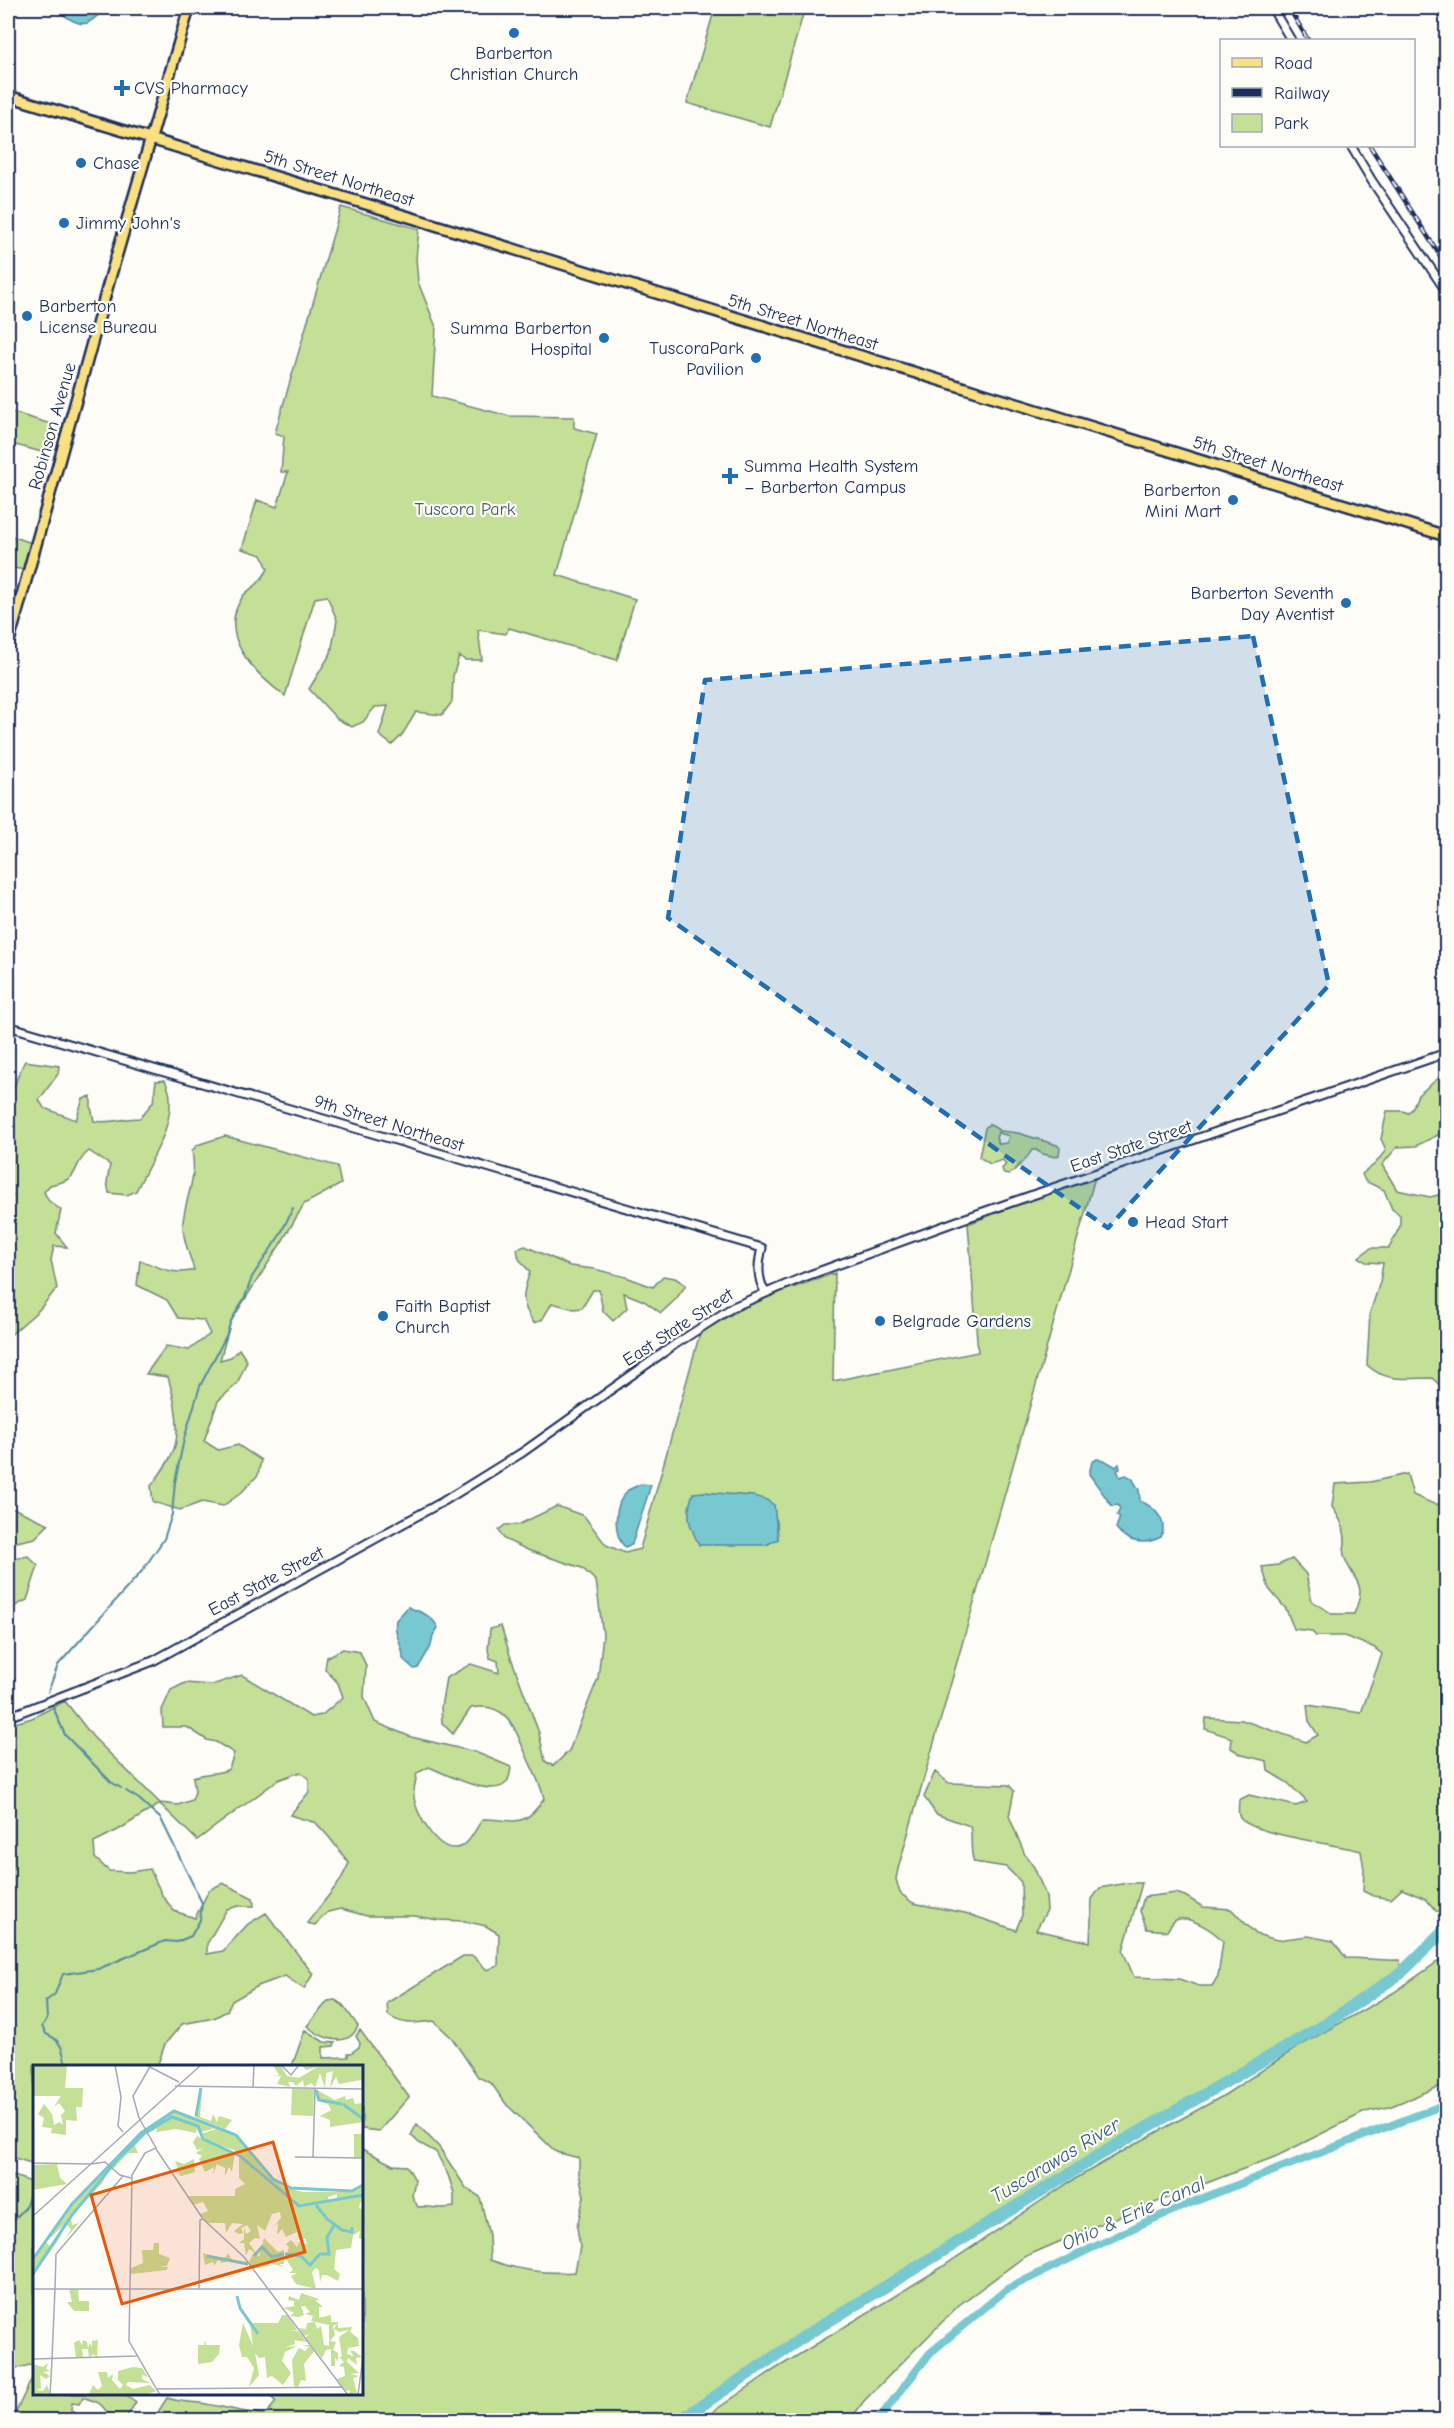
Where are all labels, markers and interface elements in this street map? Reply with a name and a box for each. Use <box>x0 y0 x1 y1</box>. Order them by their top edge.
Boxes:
marker: Barberton Christian Church <box>507 26 521 40</box>
legend <box>1220 39 1415 147</box>
place label: Barberton Christian Church <box>450 43 578 85</box>
text: Road <box>1274 53 1313 74</box>
place label: CVS Pharmacy <box>134 78 249 99</box>
marker: CVS Pharmacy <box>115 81 129 95</box>
text: Railway <box>1274 83 1331 104</box>
text: Park <box>1274 113 1309 134</box>
street label: 5th Street Northeast <box>261 146 417 212</box>
place label: Chase <box>93 153 139 174</box>
marker: Chase <box>74 156 88 170</box>
place label: Jimmy John's <box>76 213 181 234</box>
marker: Jimmy John's <box>57 216 71 230</box>
street label: 5th Street Northeast <box>725 290 881 356</box>
place label: Barberton License Bureau <box>39 296 157 338</box>
marker: Barberton License Bureau <box>20 309 34 323</box>
place label: Summa Barberton Hospital <box>450 318 592 360</box>
marker: Summa Barberton Hospital <box>597 331 611 345</box>
place label: TuscoraPark Pavilion <box>649 338 744 380</box>
marker: TuscoraPark Pavilion <box>749 351 763 365</box>
street label: Robinson Avenue <box>24 360 81 492</box>
street label: 5th Street Northeast <box>1190 432 1346 498</box>
place label: Summa Health System – Barberton Campus <box>744 456 918 498</box>
marker: Summa Health System – Barberton Campus <box>721 467 739 485</box>
place label: Barberton Mini Mart <box>1144 480 1222 522</box>
marker: Barberton Mini Mart <box>1226 493 1240 507</box>
park label: Tuscora Park <box>415 499 516 520</box>
place label: Barberton Seventh Day Aventist <box>1191 583 1335 625</box>
marker: Barberton Seventh Day Aventist <box>1339 596 1353 610</box>
street label: 9th Street Northeast <box>311 1091 467 1157</box>
street label: East State Street <box>1068 1116 1196 1177</box>
place label: Head Start <box>1145 1212 1229 1233</box>
marker: Head Start <box>1126 1215 1140 1229</box>
street label: East State Street <box>619 1283 738 1371</box>
place label: Faith Baptist Church <box>395 1296 491 1338</box>
marker: Faith Baptist Church <box>376 1309 390 1323</box>
place label: Belgrade Gardens <box>892 1311 1031 1332</box>
marker: Belgrade Gardens <box>873 1314 887 1328</box>
street label: East State Street <box>205 1542 328 1621</box>
inset map <box>33 2065 363 2395</box>
water label: Tuscarawas River <box>987 2112 1125 2208</box>
water label: Ohio & Erie Canal <box>1058 2171 1209 2255</box>

